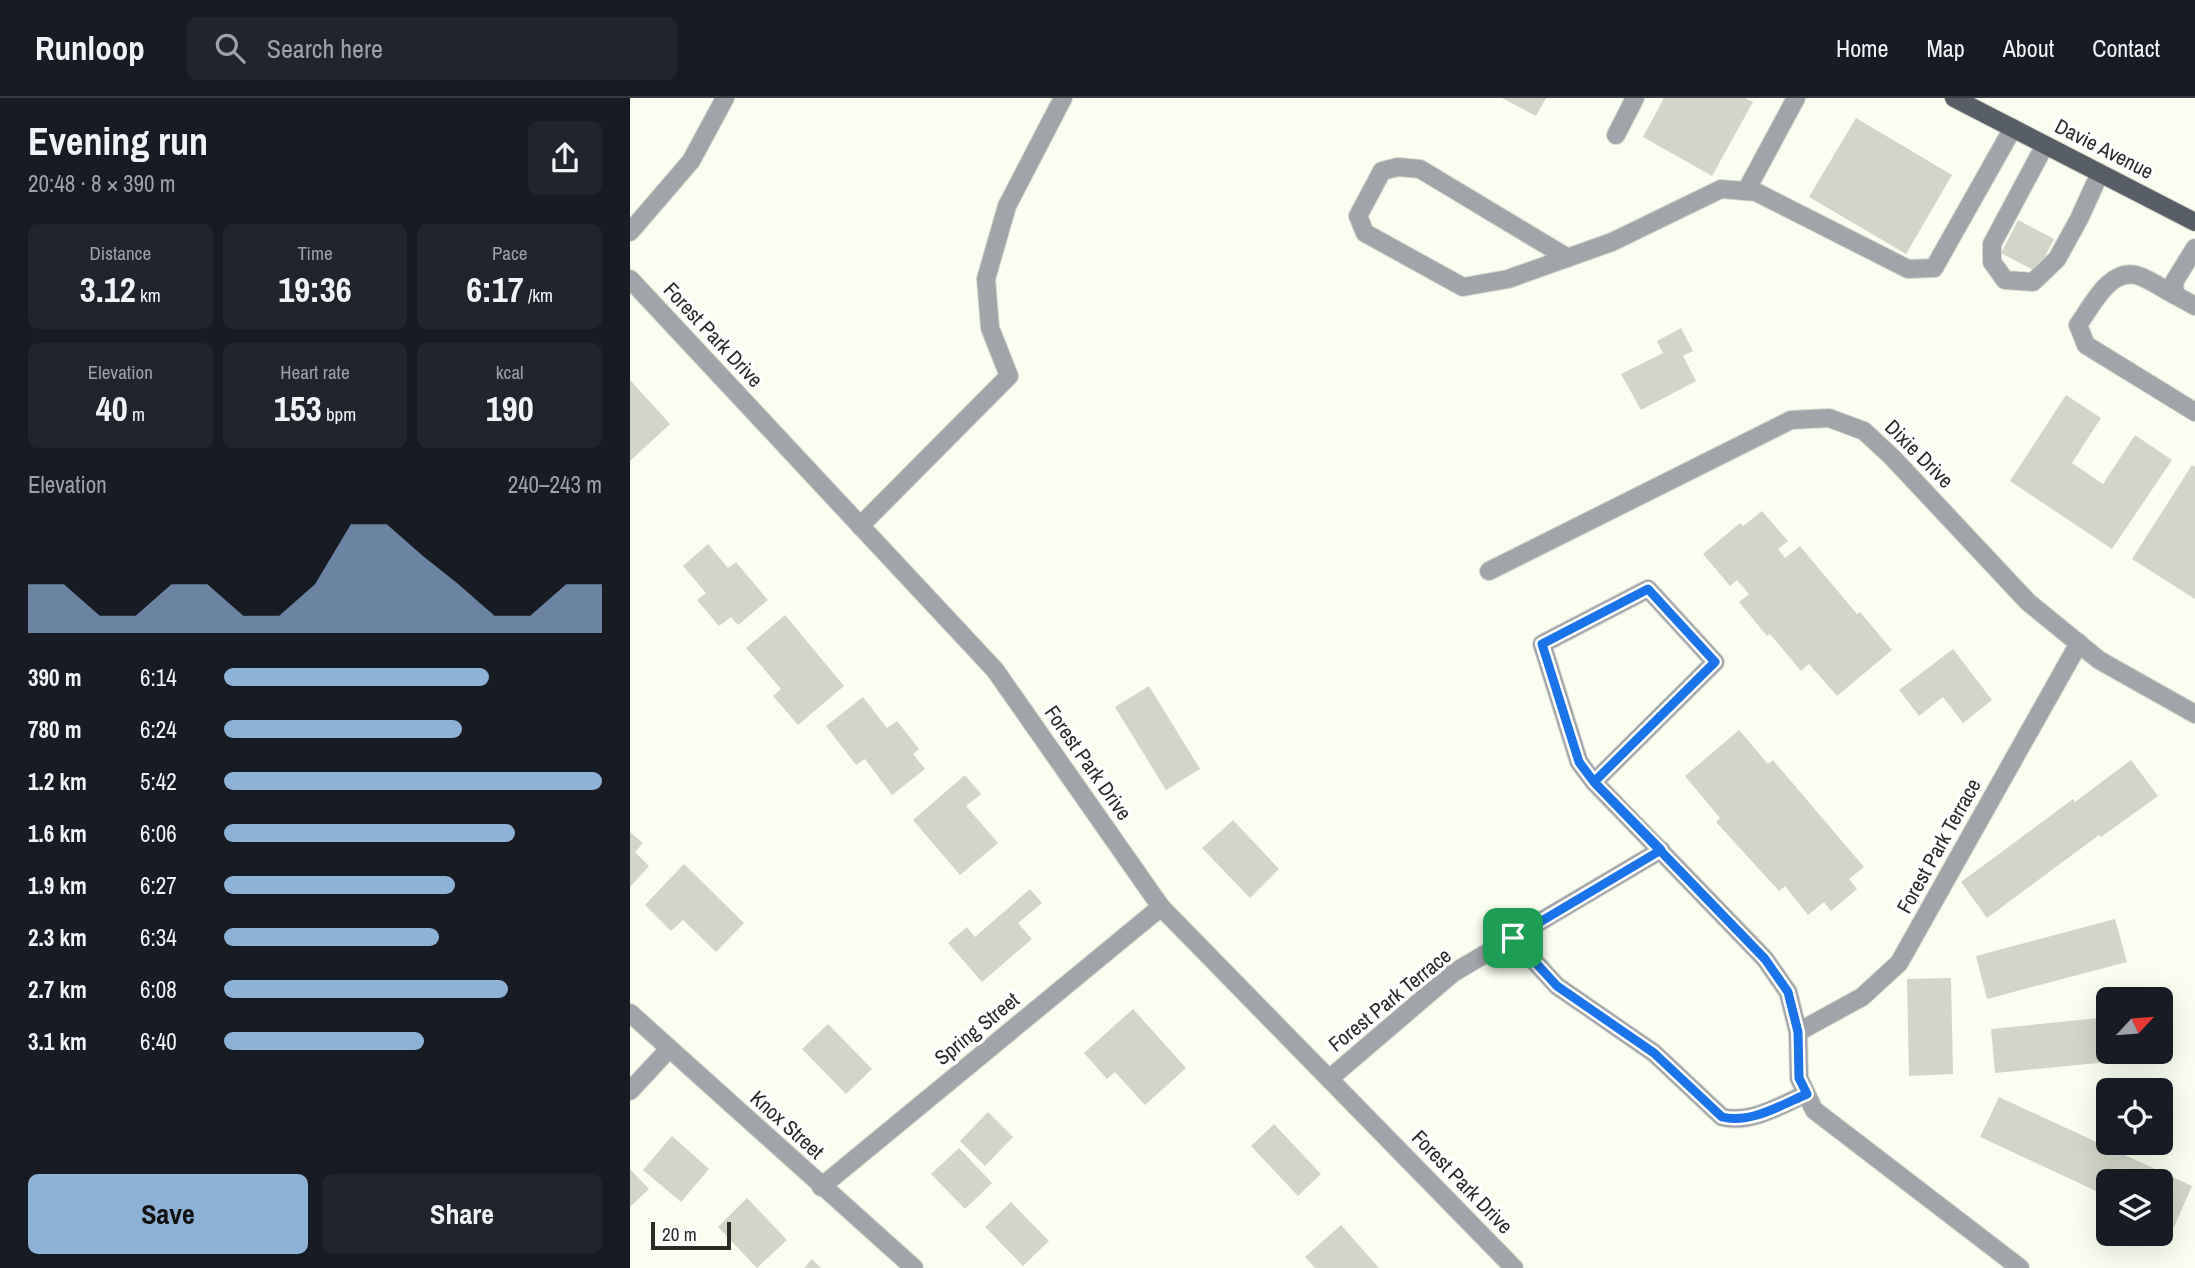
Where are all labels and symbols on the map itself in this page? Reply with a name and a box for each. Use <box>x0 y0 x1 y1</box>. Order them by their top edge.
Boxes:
street label: Davie Avenue <box>2050 111 2158 186</box>
street label: Forest Park Drive <box>657 276 770 394</box>
street label: Dixie Drive <box>1879 413 1960 494</box>
street label: Forest Park Drive <box>1038 699 1139 826</box>
street label: Forest Park Terrace <box>1890 773 1988 918</box>
pin <box>1483 908 1543 968</box>
street label: Forest Park Terrace <box>1322 941 1457 1058</box>
street label: Spring Street <box>928 985 1025 1072</box>
north arrow <box>2096 987 2174 1064</box>
street label: Knox Street <box>744 1084 831 1166</box>
street label: Forest Park Drive <box>1405 1123 1519 1240</box>
scale bar <box>651 1219 732 1251</box>

